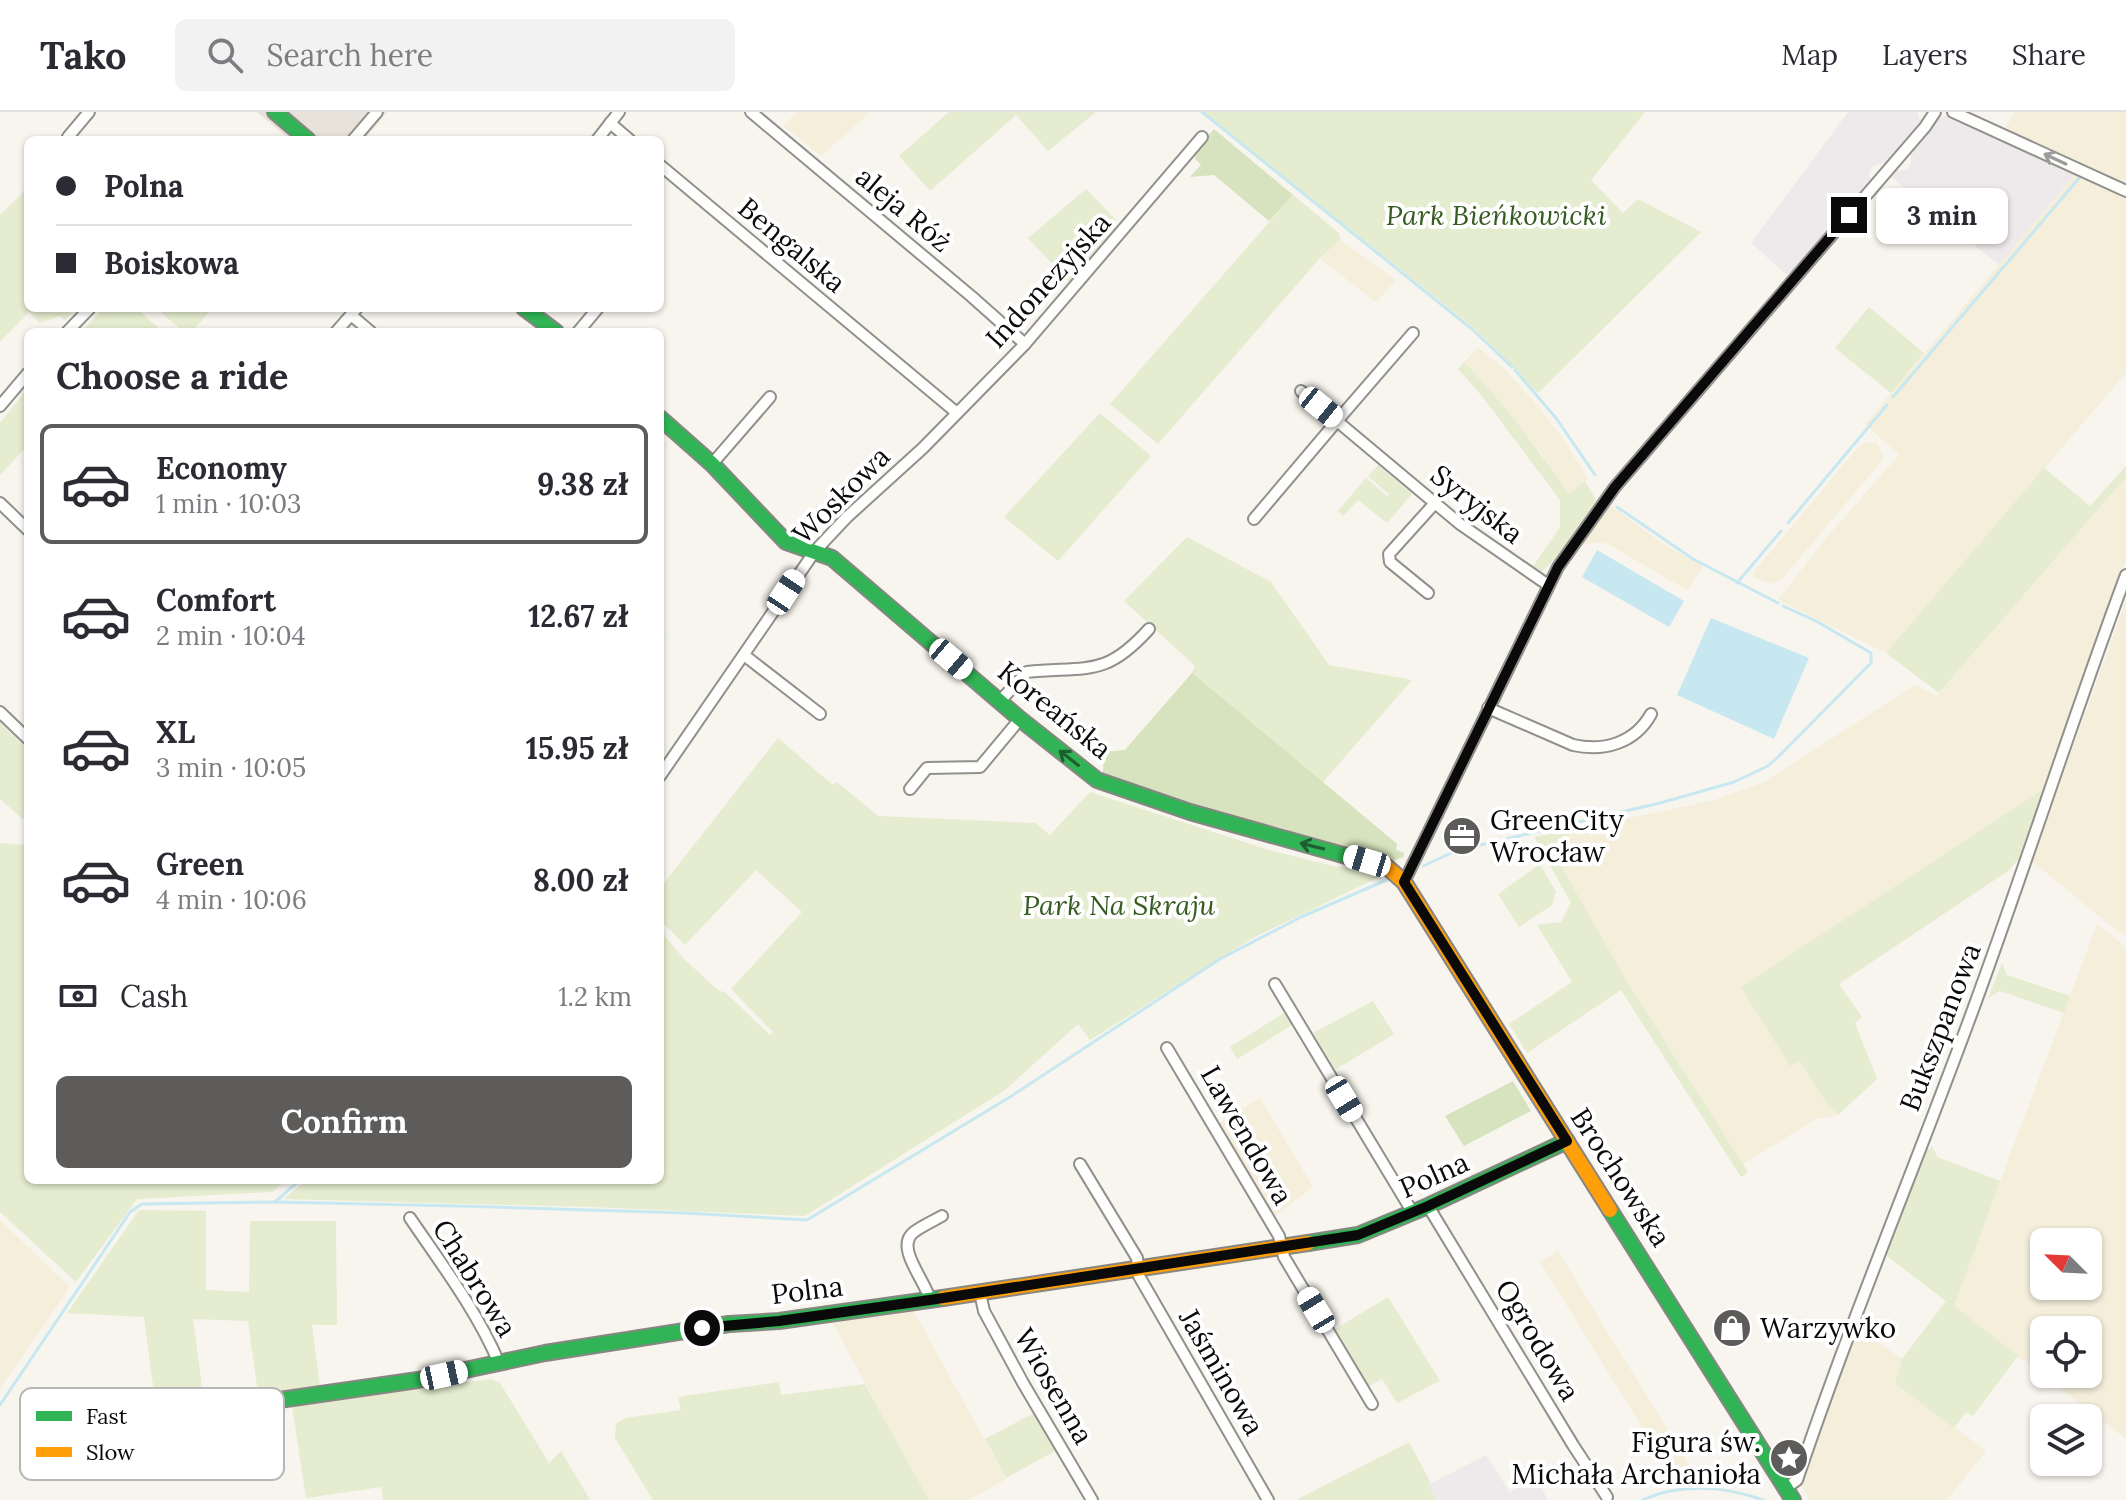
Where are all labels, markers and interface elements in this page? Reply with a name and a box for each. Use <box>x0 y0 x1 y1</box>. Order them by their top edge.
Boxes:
search box <box>175 19 735 91</box>
text: Tako <box>40 31 127 79</box>
icon: search <box>203 33 247 77</box>
text: Search here <box>267 36 433 74</box>
text: Map <box>1781 37 1838 73</box>
text: Layers <box>1882 37 1968 73</box>
text: Share <box>2012 37 2086 73</box>
one-way arrow <box>2043 151 2067 166</box>
street label: aleja Róż <box>849 158 959 260</box>
text: Polna <box>104 167 184 205</box>
callout: 3 min <box>1877 187 2009 243</box>
street label: Bengalska <box>731 190 853 300</box>
park label: Park Bieńkowicki <box>1386 197 1606 233</box>
route end <box>1831 197 1867 233</box>
text: 3 min <box>1907 199 1977 232</box>
street label: Indonezyjska <box>978 205 1118 355</box>
text: Boiskowa <box>104 244 239 282</box>
text: Choose a ride <box>56 353 288 399</box>
car <box>1295 383 1347 431</box>
street label: Woskowa <box>785 439 897 551</box>
icon: car <box>60 448 132 520</box>
text: Economy <box>156 449 287 487</box>
street label: Syryjska <box>1423 457 1531 551</box>
text: 9.38 zł <box>537 465 628 503</box>
text: 1 min · 10:03 <box>156 487 302 520</box>
car <box>763 565 809 619</box>
icon: car <box>60 580 132 652</box>
text: Comfort <box>156 581 276 619</box>
text: 12.67 zł <box>528 597 628 635</box>
text: 2 min · 10:04 <box>156 619 306 652</box>
car <box>925 634 977 684</box>
street label: Koreańska <box>991 653 1119 767</box>
icon: car <box>60 712 132 784</box>
text: XL <box>156 713 195 751</box>
text: 15.95 zł <box>526 729 628 767</box>
one-way arrow <box>1059 750 1080 767</box>
text: 3 min · 10:05 <box>156 751 306 784</box>
place label: GreenCity Wrocław <box>1490 802 1624 870</box>
office icon: GreenCity Wrocław <box>1441 815 1483 857</box>
one-way arrow <box>1299 838 1325 853</box>
car <box>1341 843 1393 879</box>
icon: car <box>60 844 132 916</box>
text: Green <box>156 845 244 883</box>
text: 8.00 zł <box>533 861 628 899</box>
text: 4 min · 10:06 <box>156 883 307 916</box>
park label: Park Na Skraju <box>1023 887 1216 923</box>
street label: Bukszpanowa <box>1891 938 1989 1116</box>
icon: cash <box>56 974 100 1018</box>
text: Cash <box>120 977 188 1015</box>
text: 1.2 km <box>558 980 632 1013</box>
street label: Lawendowa <box>1193 1059 1301 1211</box>
car <box>1321 1072 1367 1126</box>
button: Confirm <box>56 1076 632 1168</box>
street label: Brochowska <box>1563 1101 1679 1253</box>
street label: Polna <box>1394 1144 1474 1206</box>
street label: Chabrowa <box>425 1213 525 1343</box>
north arrow <box>2030 1228 2102 1300</box>
map controls <box>2030 1228 2102 1476</box>
street label: Polna <box>769 1268 845 1312</box>
street label: Ogrodowa <box>1488 1273 1588 1407</box>
car <box>1293 1283 1339 1337</box>
street label: Jaśminowa <box>1171 1301 1273 1442</box>
shop icon: Warzywko <box>1711 1307 1753 1349</box>
route start <box>684 1310 720 1346</box>
place label: Warzywko <box>1760 1310 1896 1346</box>
button: locate <box>2030 1316 2102 1388</box>
street label: Wiosenna <box>1006 1321 1102 1451</box>
car <box>418 1358 470 1392</box>
legend <box>20 1388 284 1480</box>
text: Fast <box>86 1402 128 1430</box>
button: layers <box>2030 1404 2102 1476</box>
place label: Figura św. Michała Archanioła <box>1511 1424 1761 1492</box>
place icon: Figura św. Michała Archanioła <box>1768 1437 1810 1479</box>
text: Slow <box>86 1438 135 1466</box>

